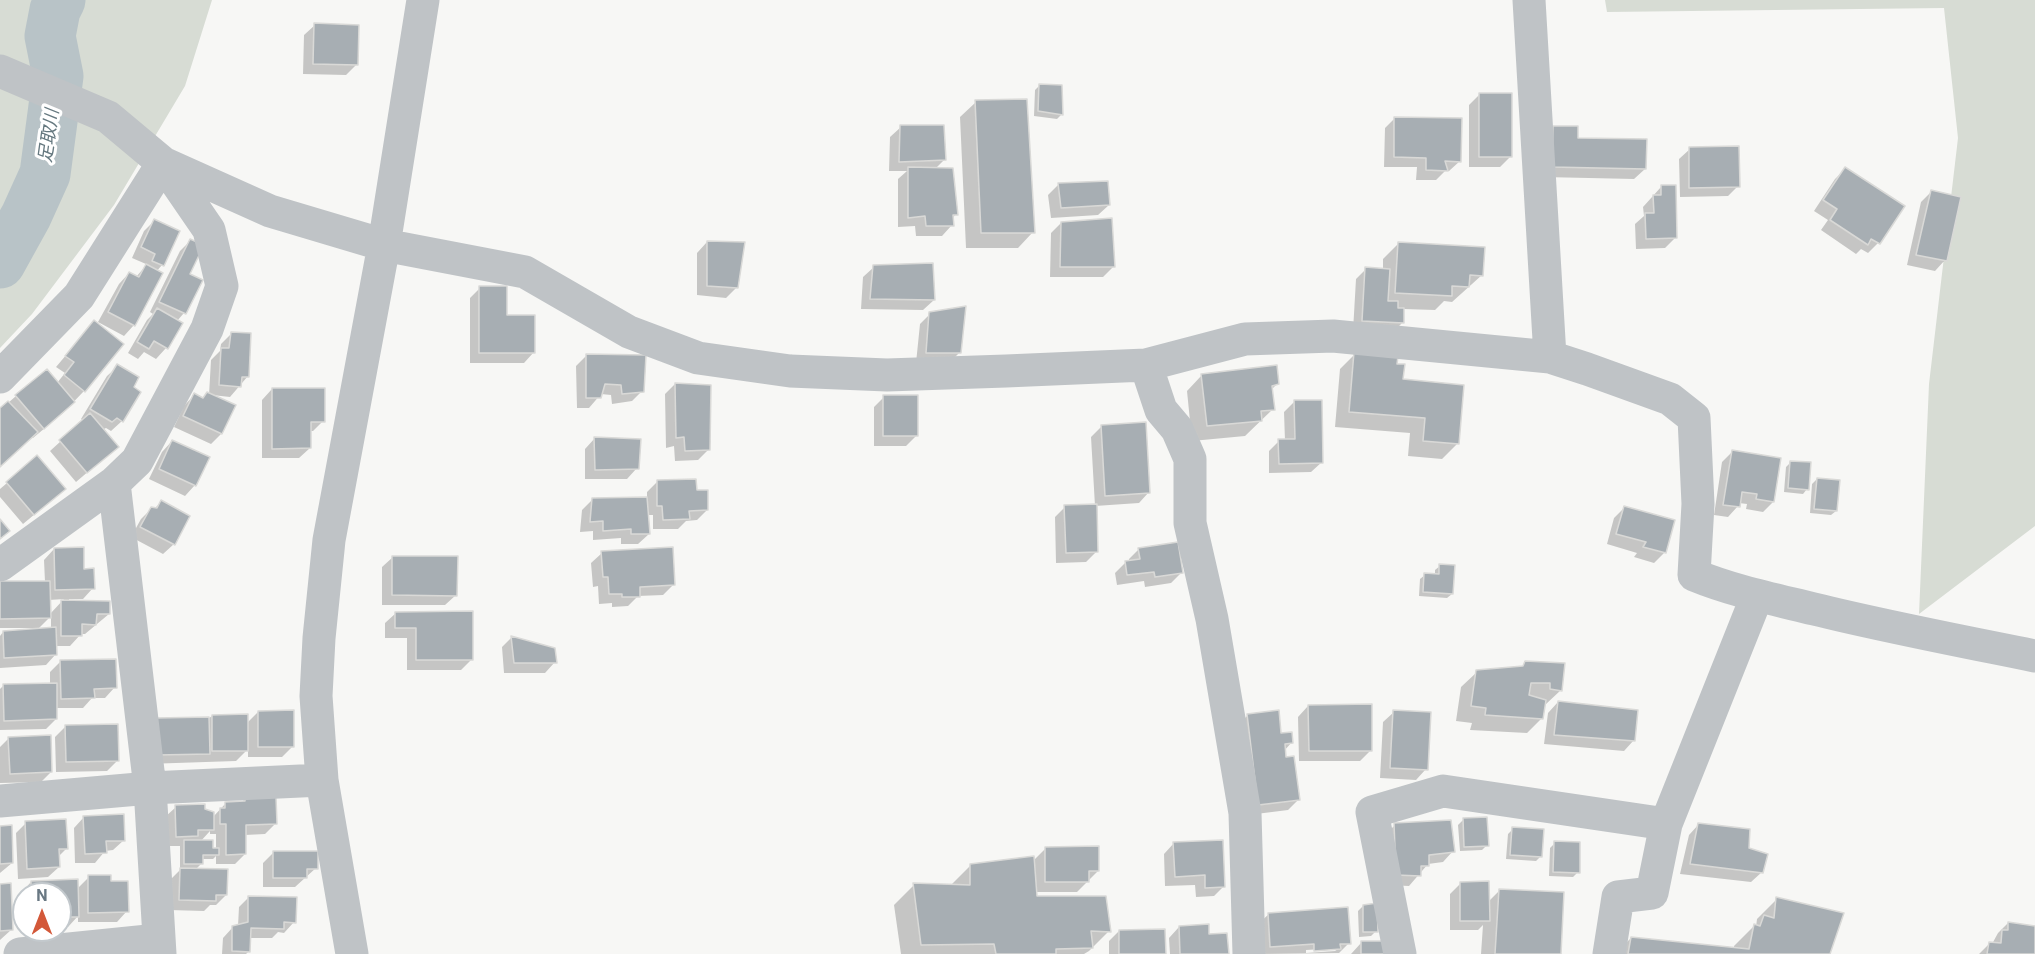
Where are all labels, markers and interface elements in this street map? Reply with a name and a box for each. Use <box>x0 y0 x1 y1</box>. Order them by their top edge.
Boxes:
water label: 足取川 <box>36 108 64 164</box>
north arrow <box>12 882 72 942</box>
text: N <box>36 886 48 905</box>

